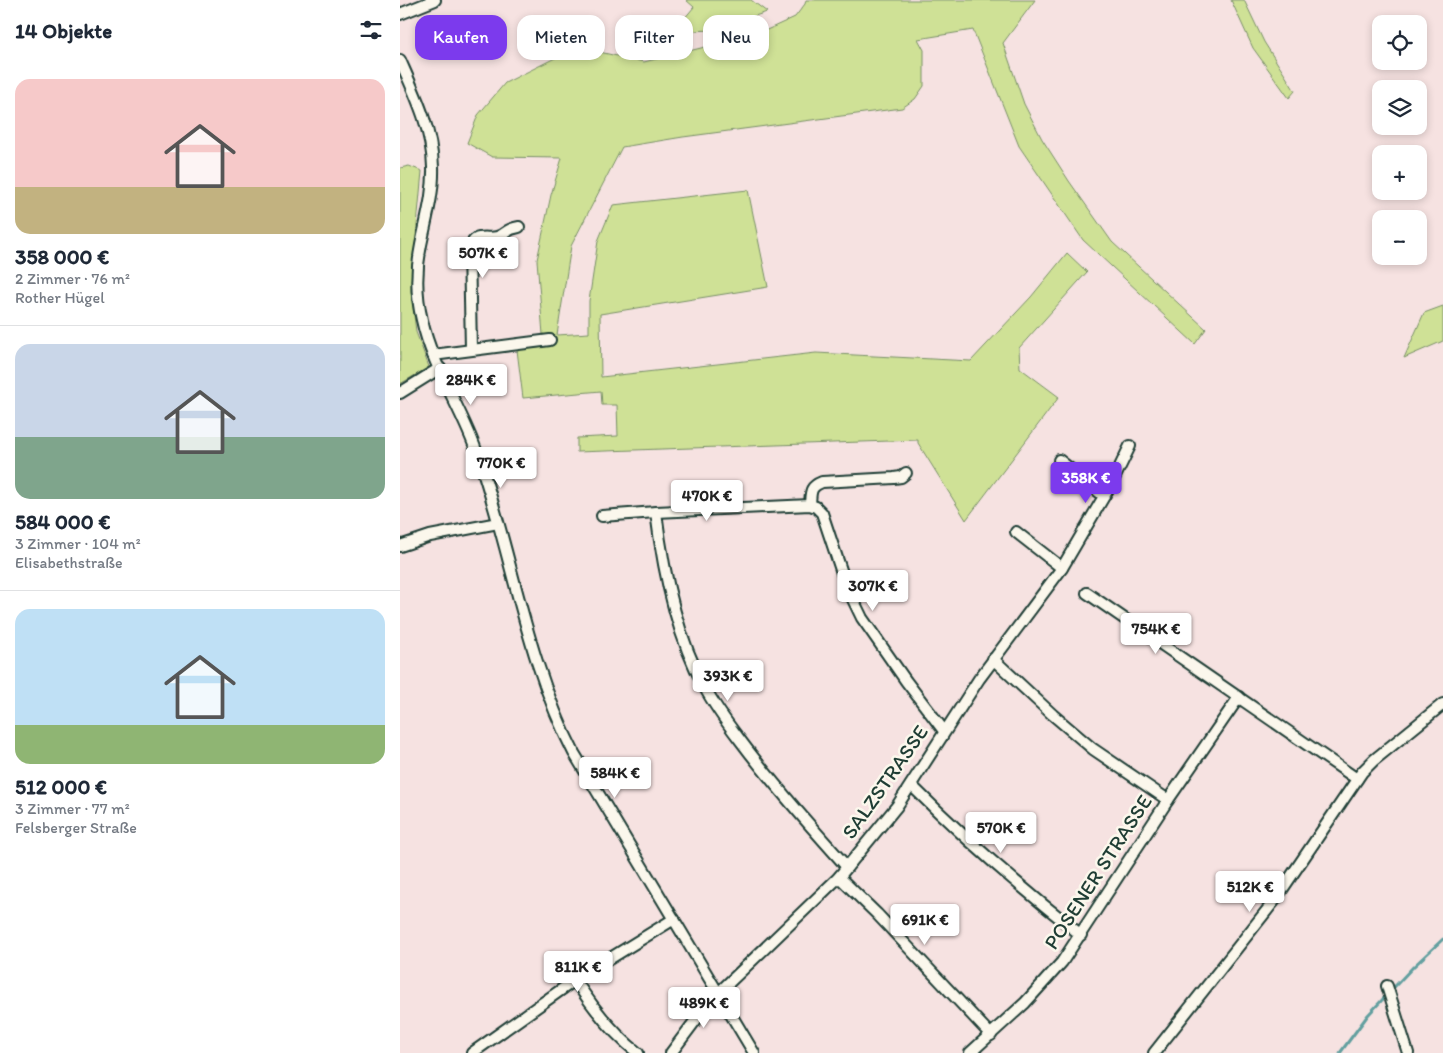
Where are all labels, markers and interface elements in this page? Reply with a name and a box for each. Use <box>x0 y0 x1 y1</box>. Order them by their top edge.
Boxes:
chip: Kaufen <box>415 15 507 60</box>
chip: Mieten <box>517 15 605 60</box>
chip: Filter <box>615 15 693 60</box>
chip: Neu <box>703 15 769 60</box>
map controls <box>1372 15 1427 265</box>
button: locate <box>1372 15 1427 70</box>
icon: filters <box>357 16 385 44</box>
text: 14 Objekte <box>15 18 112 43</box>
button: layers <box>1372 80 1427 135</box>
icon: home <box>155 111 245 201</box>
button: + <box>1372 145 1427 200</box>
button: − <box>1372 210 1427 265</box>
pin: 507K € <box>442 236 524 279</box>
text: 507K € <box>458 243 508 262</box>
text: 358 000 € <box>15 244 109 269</box>
text: 2 Zimmer · 76 m² <box>15 269 130 288</box>
text: Rother Hügel <box>15 288 105 307</box>
pin: 284K € <box>430 364 512 406</box>
text: 284K € <box>446 370 496 389</box>
icon: home <box>155 377 245 467</box>
pin: 770K € <box>460 446 542 489</box>
text: 770K € <box>477 453 525 472</box>
pin: 358K € <box>1045 462 1127 504</box>
text: 358K € <box>1062 468 1110 487</box>
pin: 470K € <box>666 480 748 522</box>
text: 470K € <box>682 486 732 505</box>
text: 584 000 € <box>15 509 110 534</box>
text: 3 Zimmer · 104 m² <box>15 534 141 553</box>
text: Elisabethstraße <box>15 553 123 572</box>
pin: 307K € <box>832 570 914 612</box>
text: 307K € <box>848 576 898 595</box>
pin: 754K € <box>1115 612 1197 655</box>
text: 754K € <box>1132 619 1180 638</box>
icon: home <box>155 642 245 732</box>
pin: 393K € <box>687 660 769 702</box>
text: 393K € <box>704 666 752 685</box>
street label: SALZSTRASSE <box>836 720 933 843</box>
pin: 584K € <box>574 756 656 799</box>
text: 584K € <box>590 763 640 782</box>
text: 512 000 € <box>15 774 107 799</box>
street label: POSENER STRASSE <box>1038 790 1157 954</box>
text: 3 Zimmer · 77 m² <box>15 799 130 818</box>
pin: 570K € <box>960 812 1042 854</box>
text: Felsberger Straße <box>15 818 137 837</box>
text: 570K € <box>976 818 1026 837</box>
pin: 512K € <box>1209 870 1291 913</box>
text: 512K € <box>1226 877 1274 896</box>
pin: 691K € <box>884 904 966 946</box>
text: 691K € <box>901 910 949 929</box>
pin: 811K € <box>537 950 619 993</box>
text: 811K € <box>555 957 601 976</box>
pin: 489K € <box>663 986 745 1029</box>
text: 489K € <box>679 993 729 1012</box>

